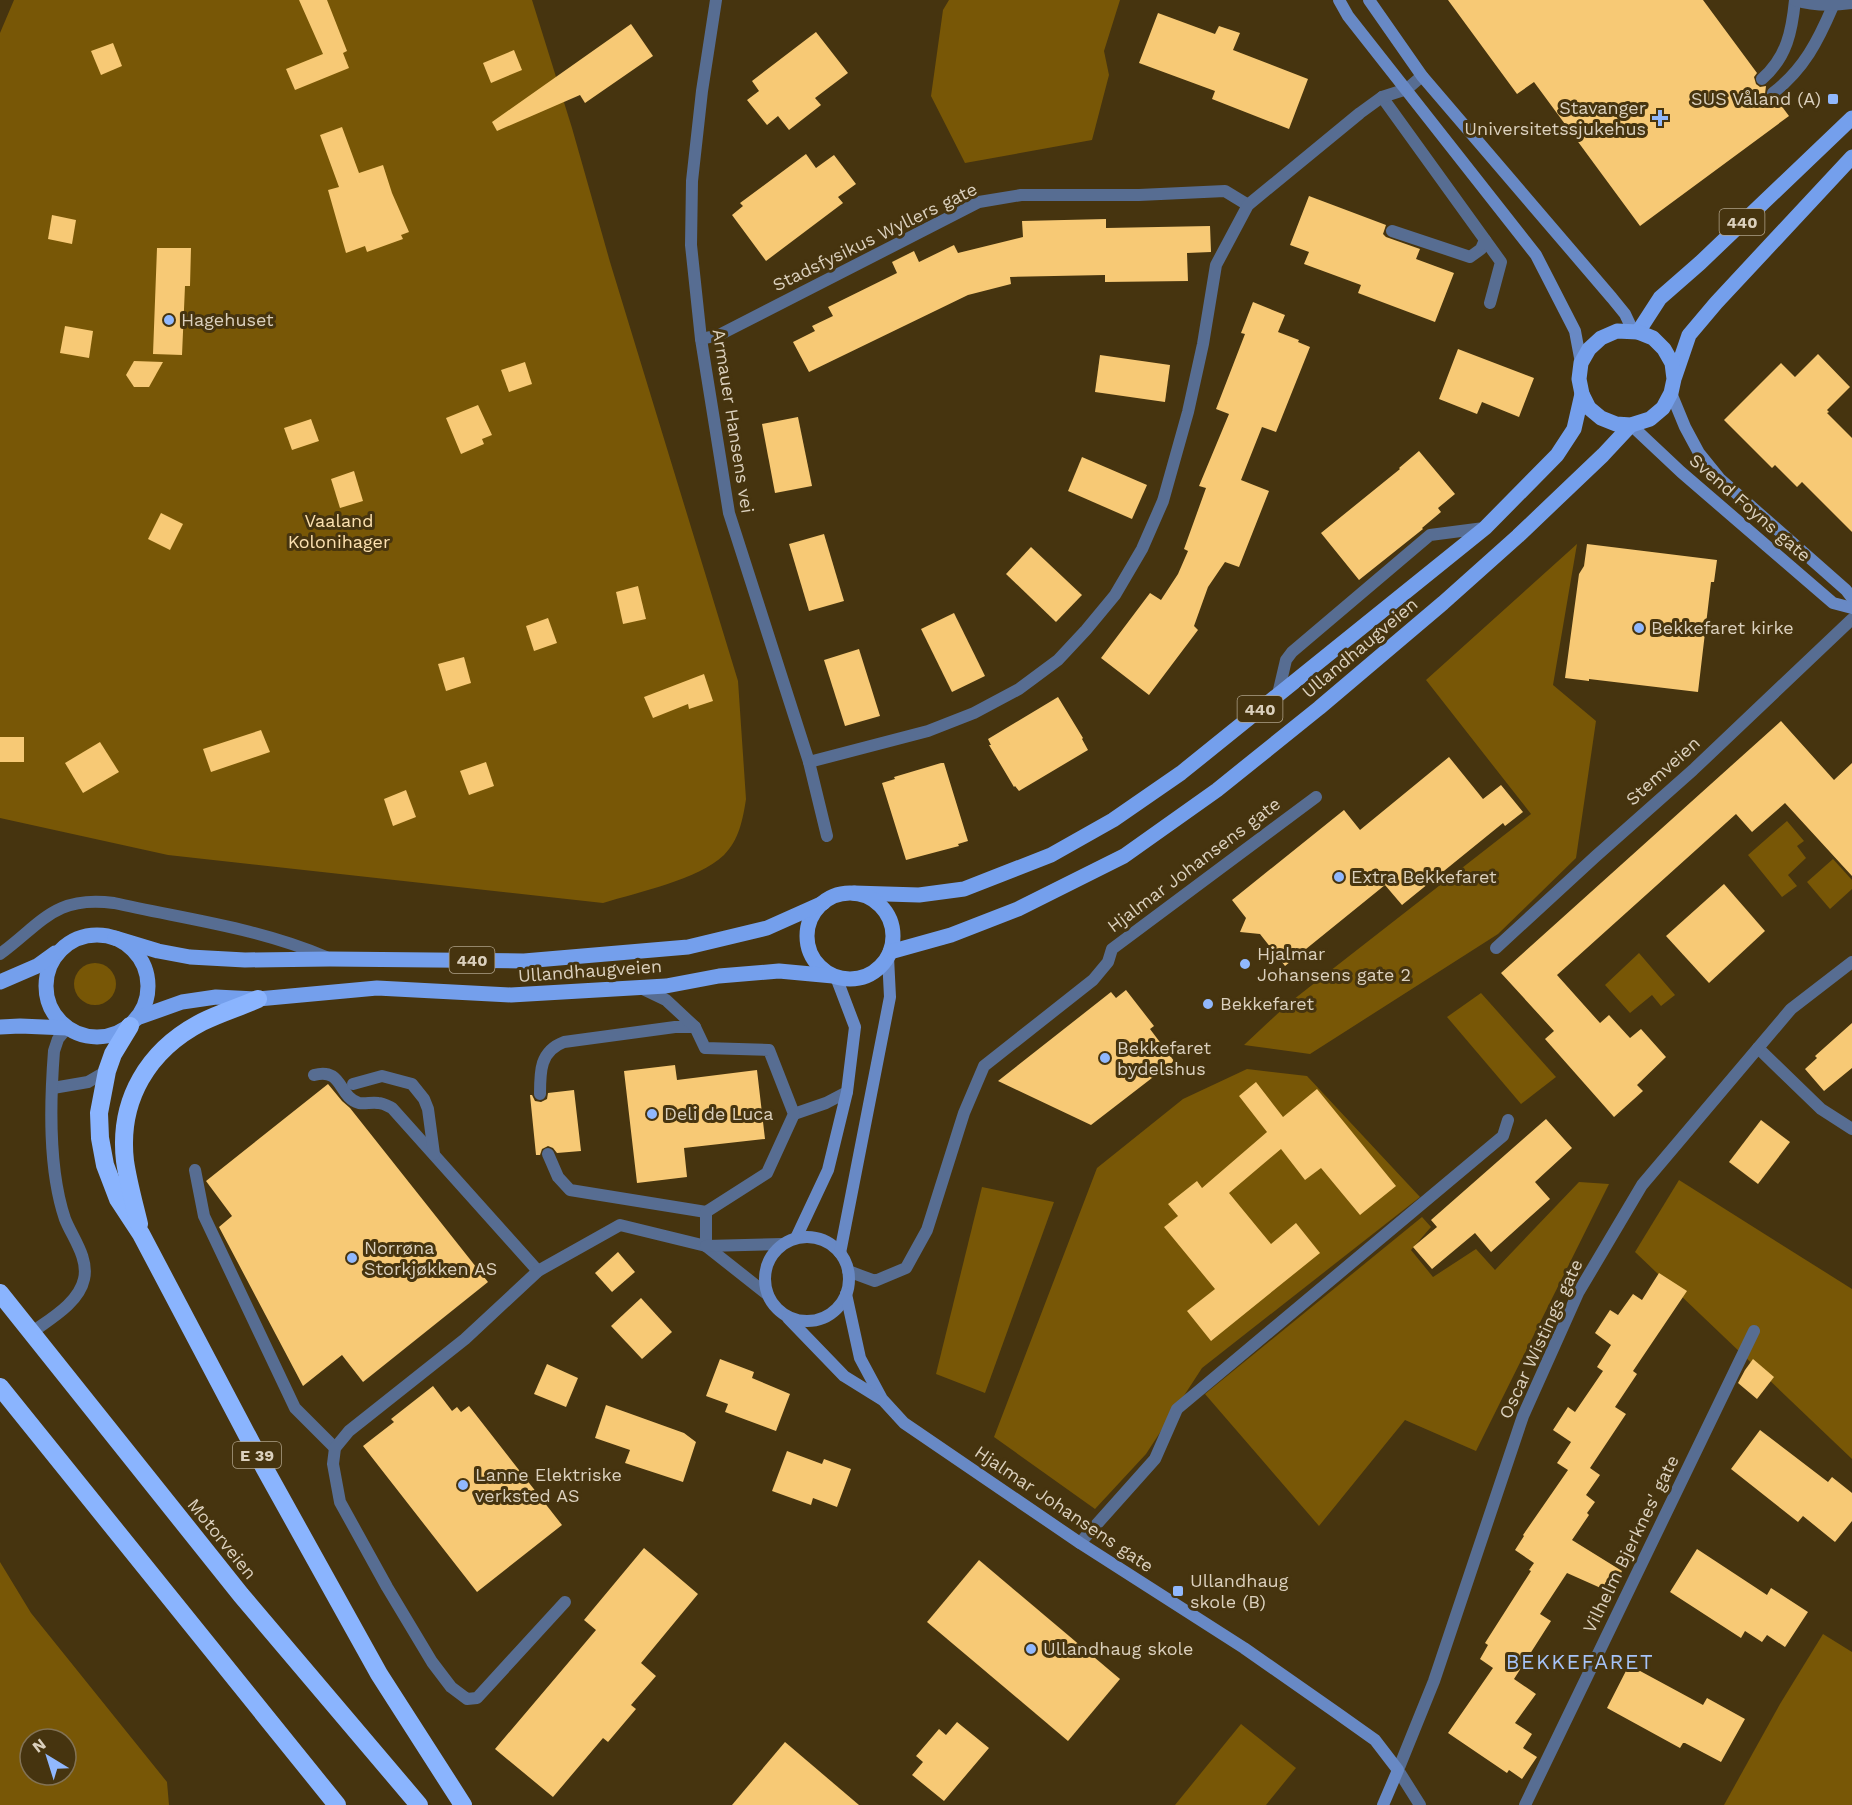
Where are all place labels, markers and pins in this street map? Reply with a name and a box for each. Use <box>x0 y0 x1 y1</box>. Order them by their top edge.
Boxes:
place label: SUS Våland (A) <box>1691 88 1821 109</box>
marker: SUS Våland (A) <box>1826 92 1840 106</box>
place label: Stavanger Universitetssjukehus <box>1464 97 1646 139</box>
marker: Stavanger Universitetssjukehus <box>1651 109 1669 127</box>
place label: Hagehuset <box>181 309 274 330</box>
marker: Hagehuset <box>162 313 176 327</box>
place label: Bekkefaret kirke <box>1651 617 1794 638</box>
marker: Bekkefaret kirke <box>1632 621 1646 635</box>
place label: Extra Bekkefaret <box>1351 866 1497 887</box>
marker: Extra Bekkefaret <box>1332 870 1346 884</box>
place label: Hjalmar Johansens gate 2 <box>1257 943 1411 985</box>
marker: Hjalmar Johansens gate 2 <box>1238 957 1252 971</box>
place label: Bekkefaret <box>1220 993 1314 1014</box>
marker: Bekkefaret <box>1201 997 1215 1011</box>
place label: Bekkefaret bydelshus <box>1117 1037 1211 1079</box>
marker: Bekkefaret bydelshus <box>1098 1051 1112 1065</box>
place label: Deli de Luca <box>664 1103 774 1124</box>
marker: Deli de Luca <box>645 1107 659 1121</box>
place label: Norrøna Storkjøkken AS <box>364 1237 497 1279</box>
marker: Norrøna Storkjøkken AS <box>345 1251 359 1265</box>
place label: Lanne Elektriske verksted AS <box>475 1464 622 1506</box>
marker: Lanne Elektriske verksted AS <box>456 1478 470 1492</box>
place label: Ullandhaug skole (B) <box>1190 1570 1289 1612</box>
marker: Ullandhaug skole (B) <box>1171 1584 1185 1598</box>
place label: Ullandhaug skole <box>1043 1638 1193 1659</box>
marker: Ullandhaug skole <box>1024 1642 1038 1656</box>

